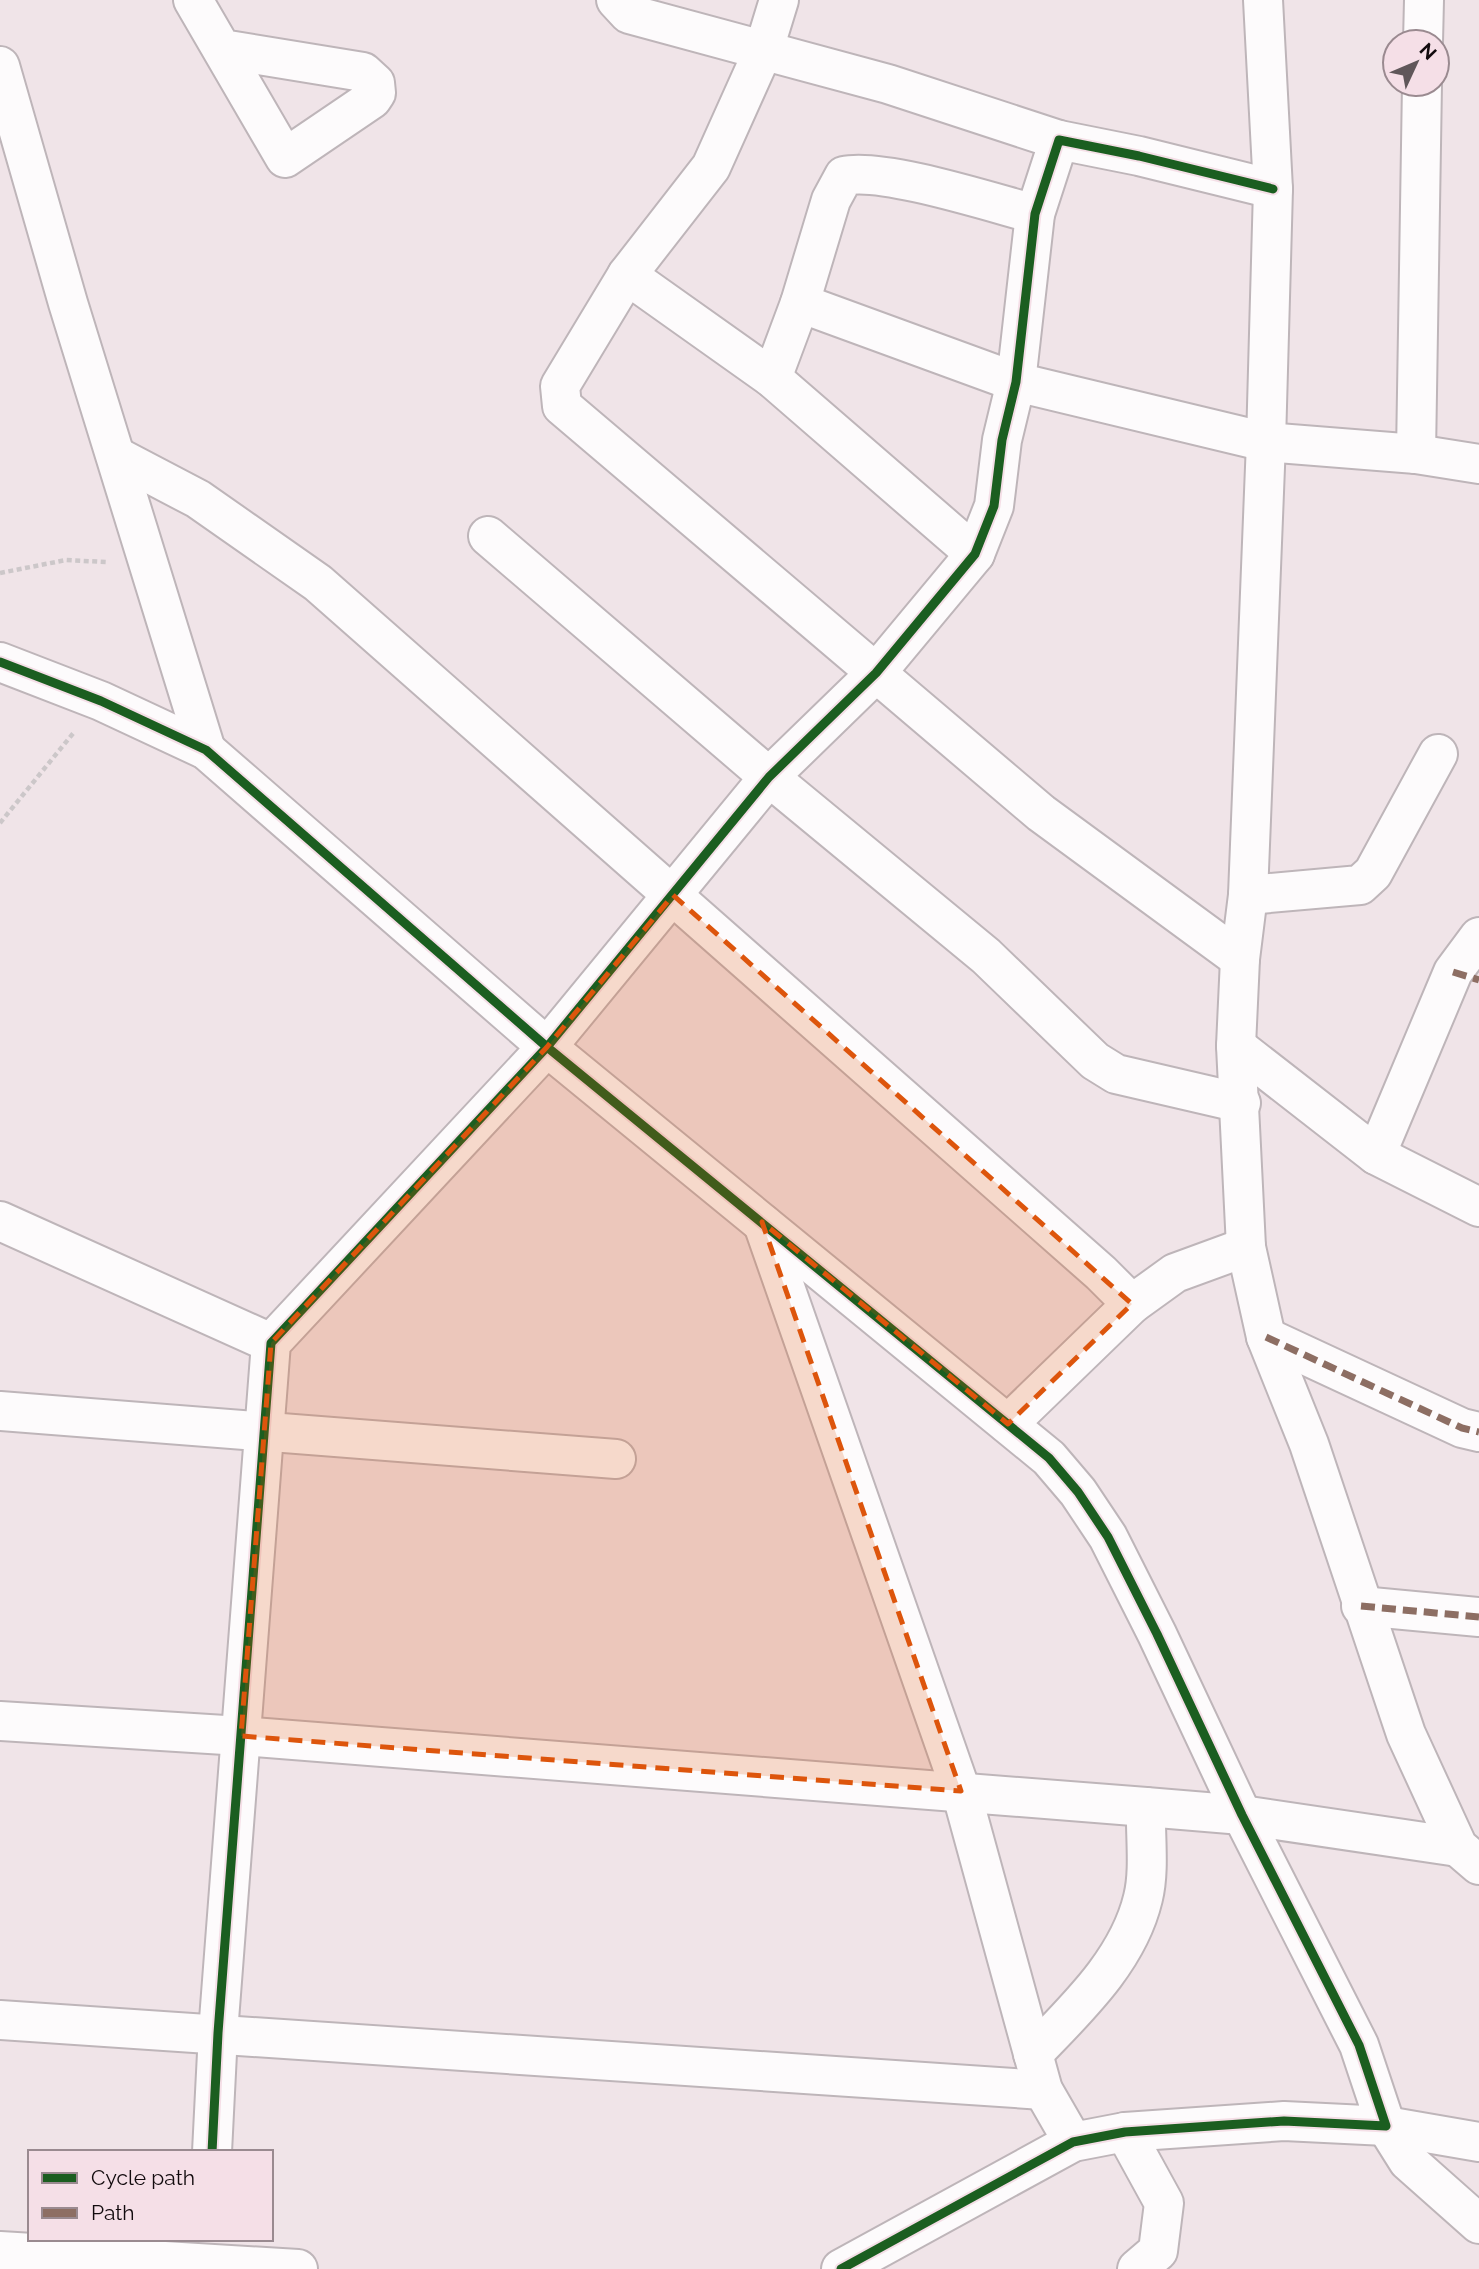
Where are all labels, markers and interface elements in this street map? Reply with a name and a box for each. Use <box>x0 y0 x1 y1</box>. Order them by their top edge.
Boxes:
north arrow <box>1381 28 1451 98</box>
text: N <box>1415 38 1441 64</box>
legend <box>28 2150 273 2241</box>
text: Cycle path <box>91 2165 195 2190</box>
text: Path <box>91 2200 135 2225</box>

